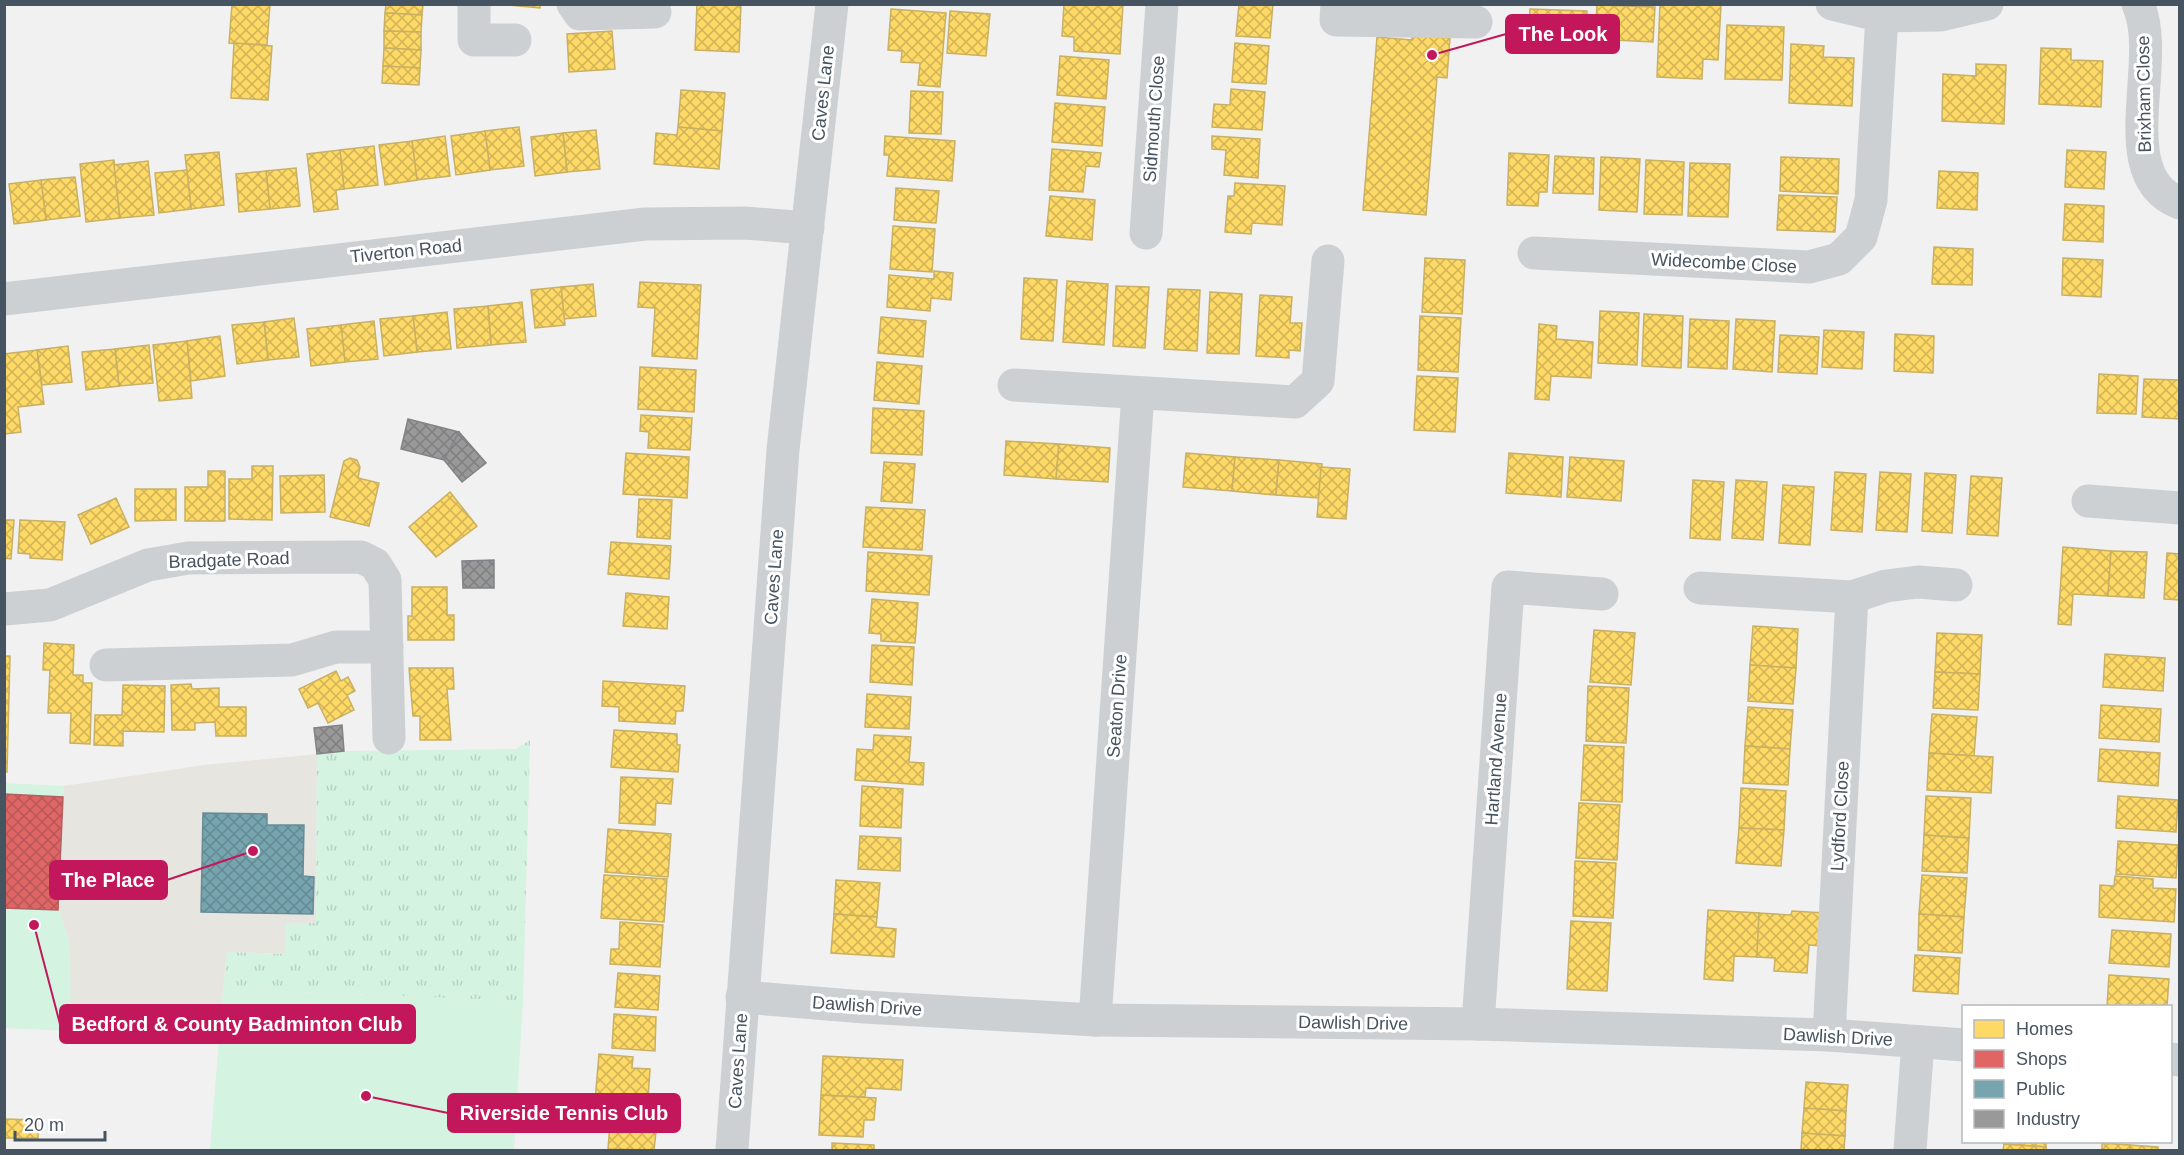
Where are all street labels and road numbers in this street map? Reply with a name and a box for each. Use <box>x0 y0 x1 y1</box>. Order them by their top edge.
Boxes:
street label: Brixham Close <box>2133 35 2155 153</box>
street label: Caves Lane <box>808 44 838 142</box>
street label: Sidmouth Close <box>1140 55 1168 183</box>
street label: Tiverton Road <box>349 235 463 267</box>
street label: Widecombe Close <box>1651 249 1797 277</box>
street label: Caves Lane <box>761 528 787 626</box>
street label: Bradgate Road <box>168 548 290 572</box>
street label: Seaton Drive <box>1103 653 1131 759</box>
street label: Hartland Avenue <box>1481 692 1511 826</box>
street label: Lydford Close <box>1827 760 1853 872</box>
street label: Dawlish Drive <box>811 992 923 1020</box>
street label: Caves Lane <box>725 1012 751 1110</box>
street label: Dawlish Drive <box>1298 1012 1408 1034</box>
street label: Dawlish Drive <box>1783 1024 1893 1050</box>

